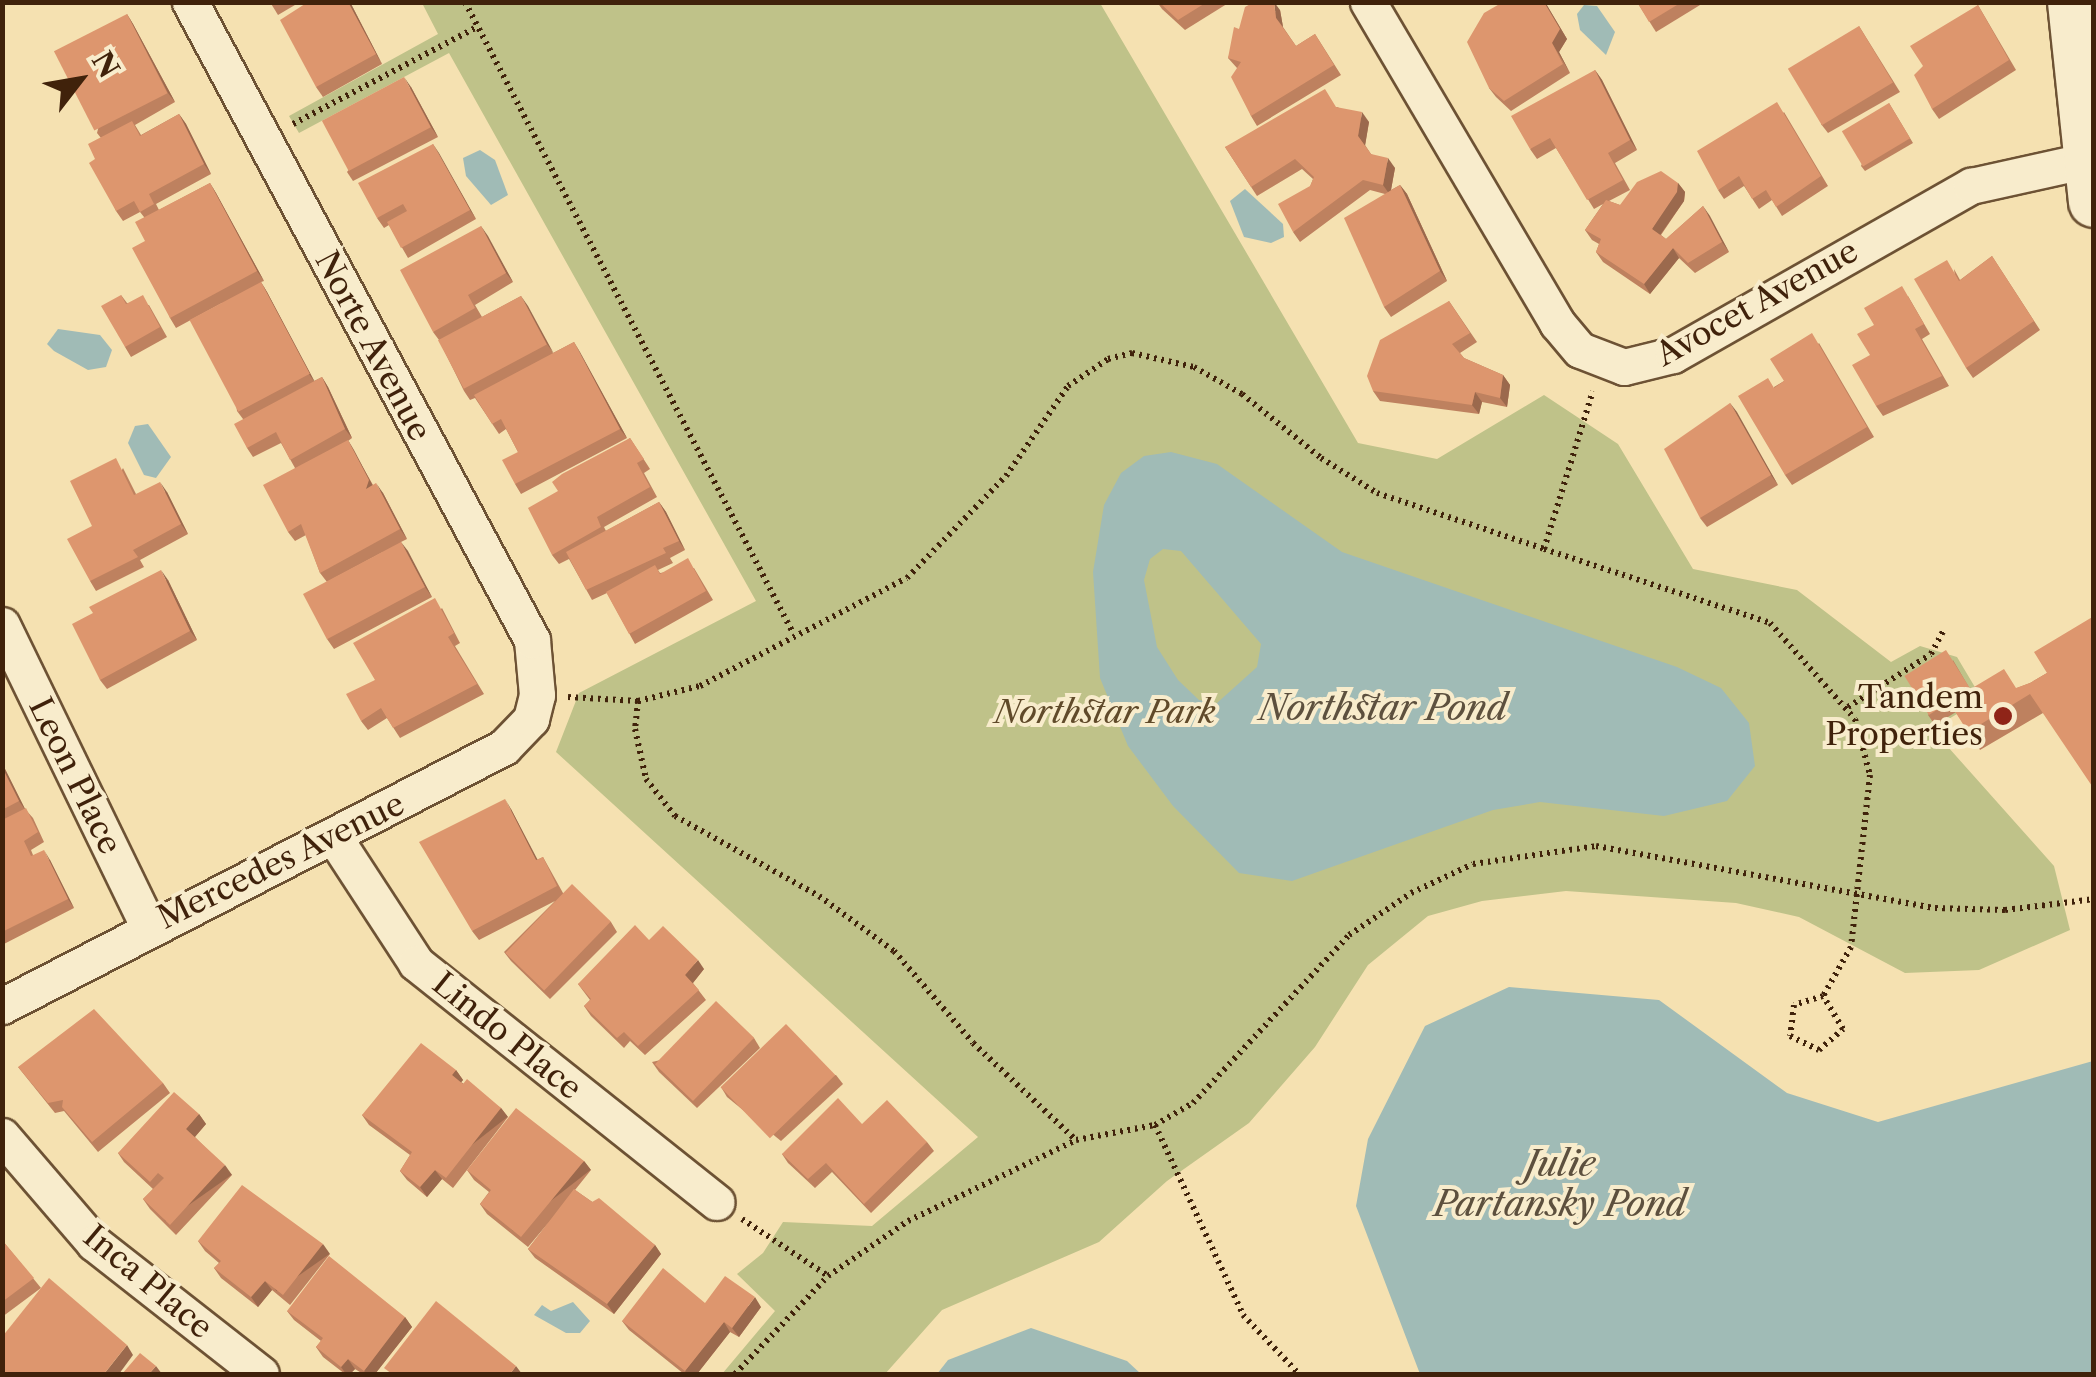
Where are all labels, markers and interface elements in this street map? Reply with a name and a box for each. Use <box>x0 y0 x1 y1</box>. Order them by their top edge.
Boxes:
north arrow <box>30 30 130 130</box>
text: N <box>85 45 127 84</box>
street label: Avocet Avenue <box>1649 231 1865 375</box>
street label: Norte Avenue <box>307 244 439 448</box>
place label: Tandem Properties <box>1825 679 1983 754</box>
water label: Northstar Pond <box>1259 687 1507 729</box>
street label: Leon Place <box>21 692 129 860</box>
park label: Northstar Park <box>994 693 1216 731</box>
marker: Tandem Properties <box>1992 705 2014 727</box>
street label: Mercedes Avenue <box>151 784 411 938</box>
street label: Lindo Place <box>425 964 589 1108</box>
water label: Julie Partansky Pond <box>1434 1143 1686 1225</box>
street label: Inca Place <box>76 1217 220 1347</box>

